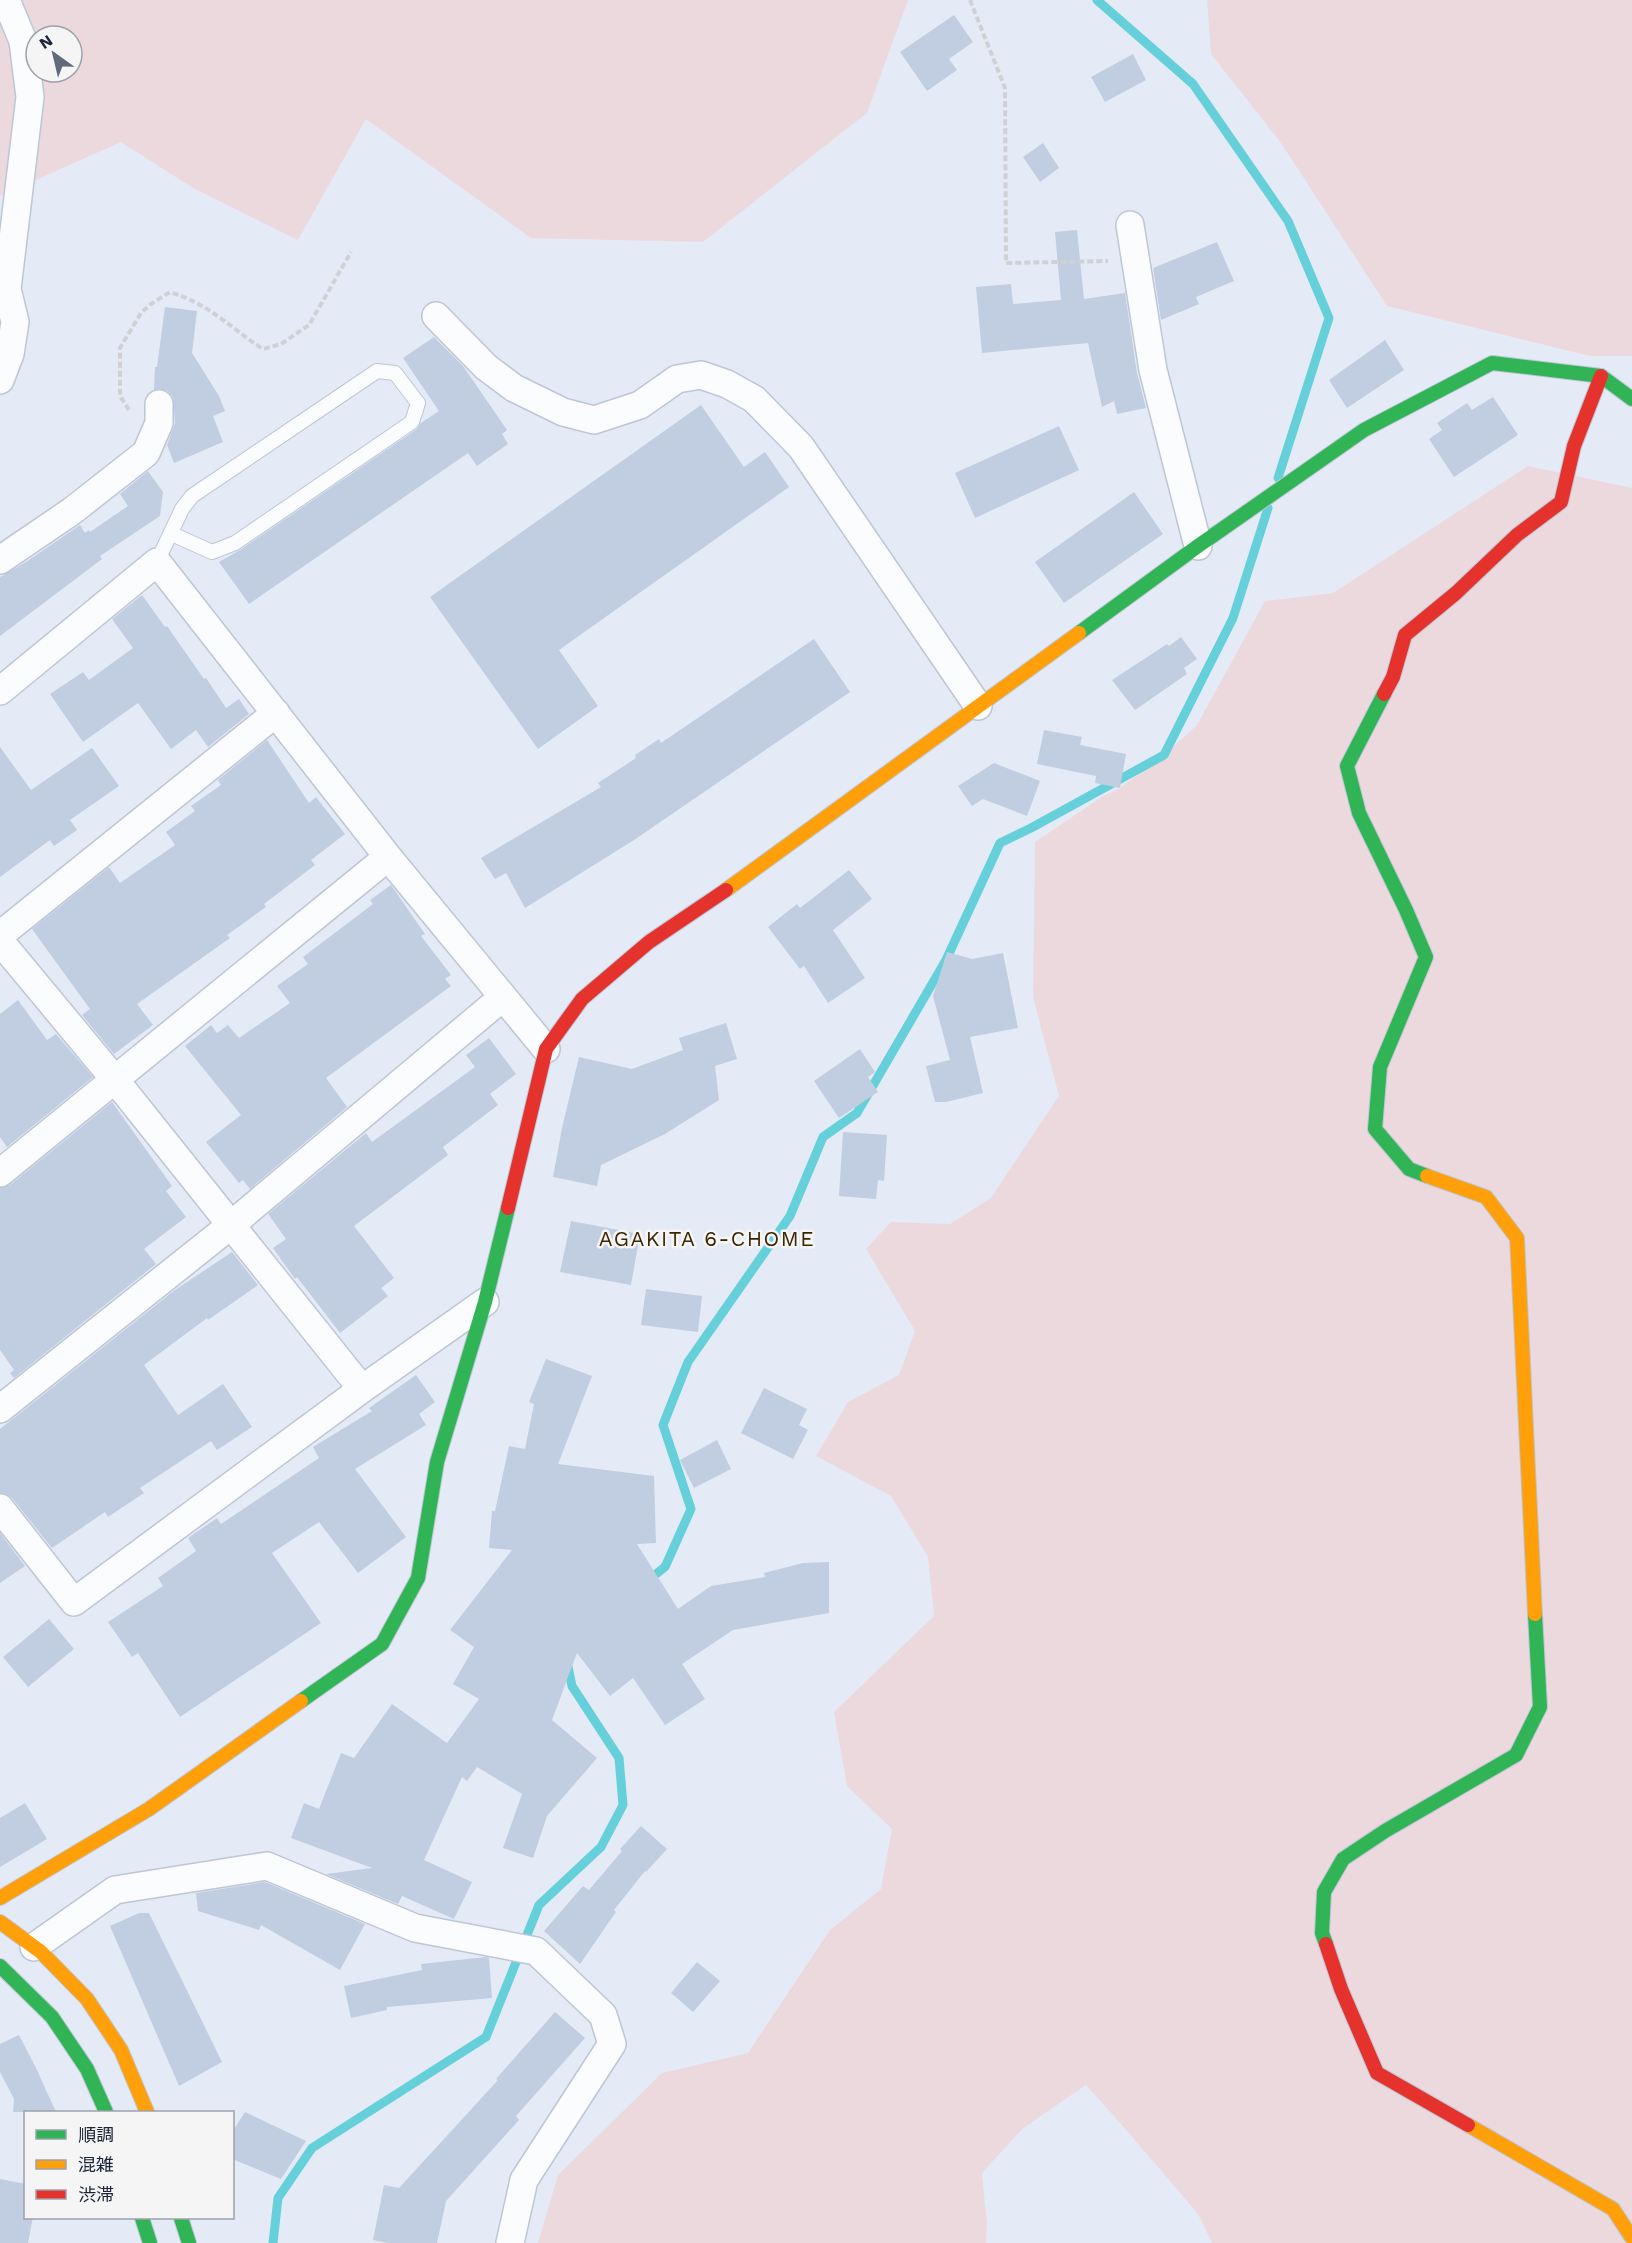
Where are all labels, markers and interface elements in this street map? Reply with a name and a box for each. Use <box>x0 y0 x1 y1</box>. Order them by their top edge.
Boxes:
north arrow <box>24 24 84 84</box>
text: N <box>36 31 56 53</box>
district label: AGAKITA 6-CHOME <box>599 1226 815 1251</box>
legend <box>24 2111 234 2219</box>
text: 順調 <box>78 2124 114 2145</box>
text: 混雑 <box>78 2154 114 2175</box>
text: 渋滞 <box>78 2184 114 2205</box>

